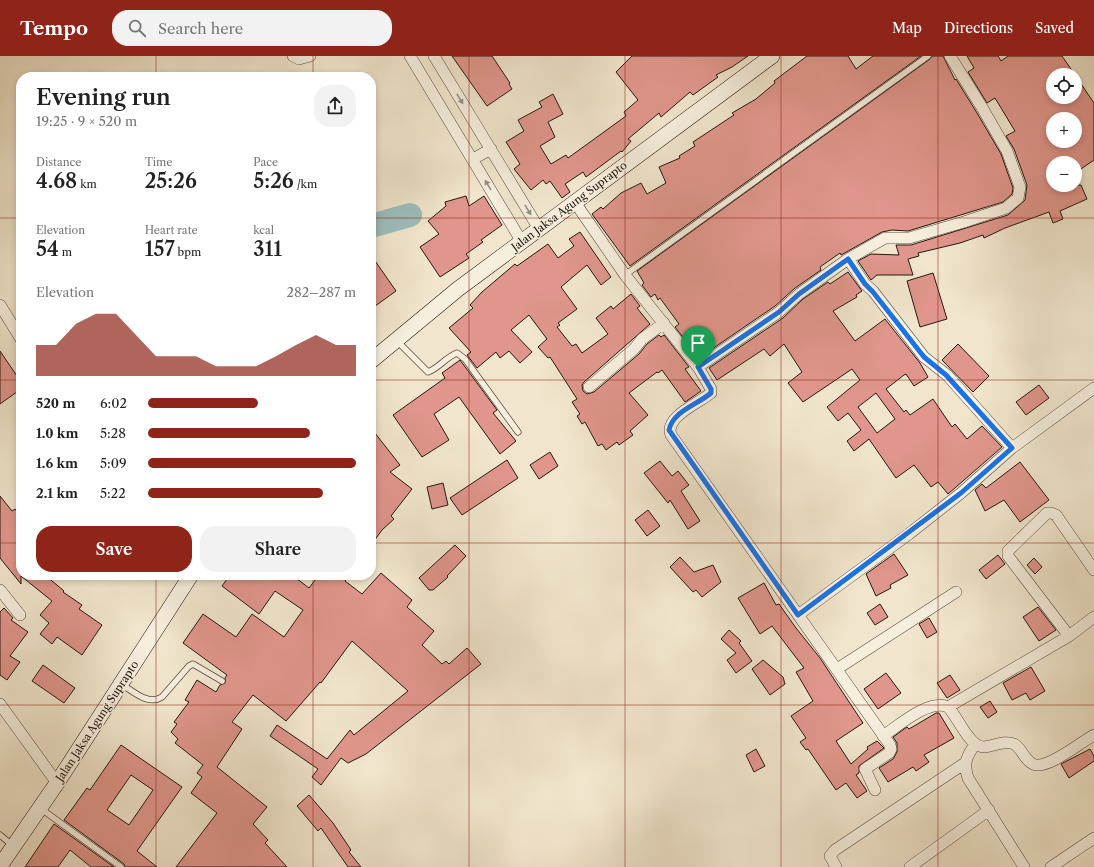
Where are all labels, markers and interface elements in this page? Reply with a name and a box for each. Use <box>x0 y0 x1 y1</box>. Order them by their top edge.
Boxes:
search box <box>112 10 392 46</box>
text: Tempo <box>20 17 88 40</box>
icon: search <box>126 17 148 39</box>
text: Search here <box>158 19 243 38</box>
text: Map <box>892 19 922 37</box>
text: Directions <box>944 19 1013 37</box>
text: Saved <box>1035 19 1074 37</box>
map controls <box>1046 68 1082 192</box>
button: locate <box>1046 68 1082 104</box>
text: Evening run <box>36 84 171 111</box>
button: share <box>314 85 356 127</box>
one-way arrow <box>457 93 464 105</box>
button: + <box>1046 112 1082 148</box>
text: 19:25 · 9 × 520 m <box>36 113 137 129</box>
text: Distance <box>36 155 82 169</box>
text: Time <box>145 155 172 169</box>
text: Pace <box>253 155 278 169</box>
button: − <box>1046 156 1082 192</box>
street label: Jalan Jaksa Agung Suprapto <box>507 158 630 255</box>
text: 4.68 <box>36 169 77 193</box>
text: 25:26 <box>145 169 197 193</box>
text: 5:26 <box>253 169 294 193</box>
text: km <box>77 177 97 191</box>
text: /km <box>294 177 317 191</box>
one-way arrow <box>484 179 491 191</box>
one-way arrow <box>524 204 531 216</box>
text: Elevation <box>36 223 85 237</box>
text: Heart rate <box>145 223 198 237</box>
text: kcal <box>253 223 274 237</box>
text: 54 <box>36 237 59 261</box>
text: 157 <box>145 237 175 261</box>
text: 311 <box>253 237 282 261</box>
text: m <box>59 245 72 259</box>
text: bpm <box>175 245 201 259</box>
text: Elevation <box>36 284 94 300</box>
text: 282–287 m <box>287 284 356 300</box>
pin <box>681 326 715 367</box>
icon: arrive <box>687 332 709 354</box>
text: 520 m <box>36 395 75 411</box>
text: 6:02 <box>100 395 127 411</box>
text: 1.0 km <box>36 425 78 441</box>
text: 5:28 <box>100 425 126 441</box>
text: 1.6 km <box>36 455 78 471</box>
text: 5:09 <box>100 455 127 471</box>
text: 2.1 km <box>36 485 78 501</box>
text: 5:22 <box>100 485 126 501</box>
button: Save <box>36 526 192 572</box>
button: Share <box>200 526 356 572</box>
street label: Jalan Jaksa Agung Suprapto <box>51 658 142 786</box>

